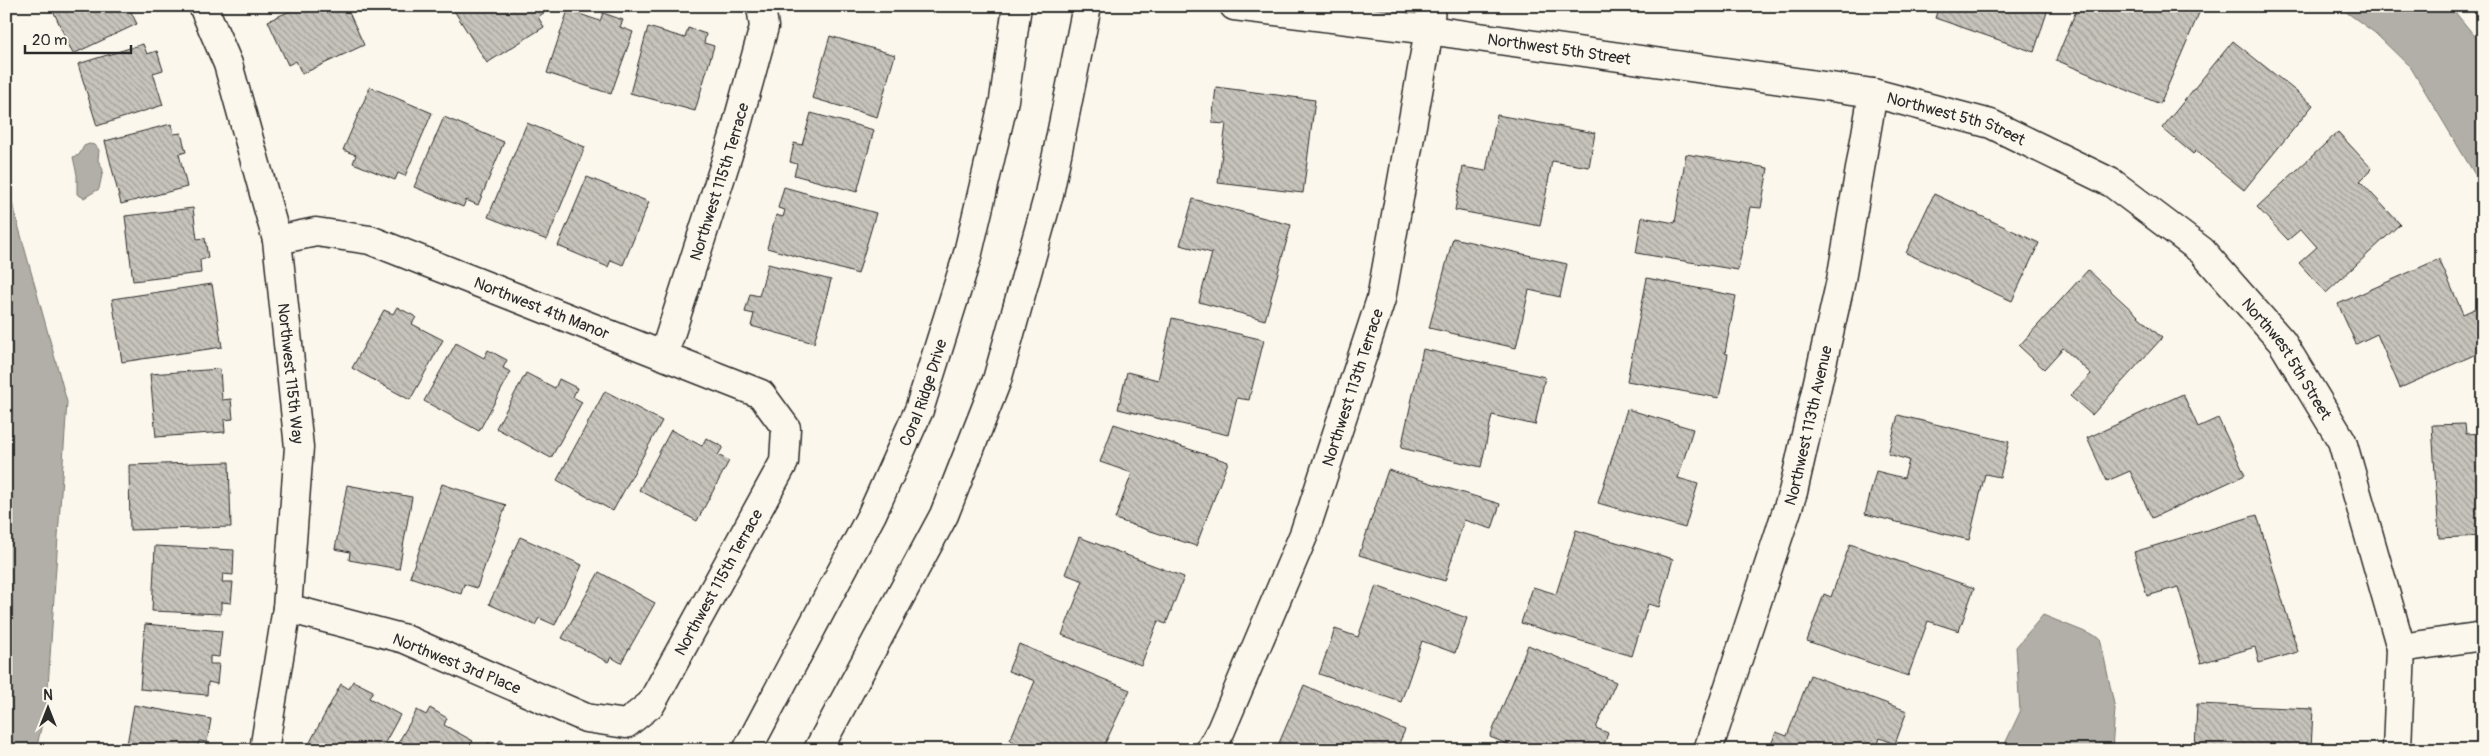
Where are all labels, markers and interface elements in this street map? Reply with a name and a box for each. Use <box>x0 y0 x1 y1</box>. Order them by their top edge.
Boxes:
scale bar <box>25 22 131 54</box>
street label: Northwest 5th Street <box>1486 29 1633 70</box>
text: 20 m <box>32 31 67 50</box>
street label: Northwest 5th Street <box>1885 88 2029 150</box>
street label: Northwest 115th Terrace <box>686 100 754 263</box>
street label: Northwest 4th Manor <box>471 273 612 344</box>
street label: Northwest 5th Street <box>2237 294 2336 424</box>
street label: Northwest 115th Way <box>273 302 308 445</box>
street label: Northwest 113th Terrace <box>1318 306 1388 469</box>
street label: Coral Ridge Drive <box>895 337 952 450</box>
street label: Northwest 113th Avenue <box>1780 344 1837 508</box>
street label: Northwest 115th Terrace <box>670 506 767 659</box>
street label: Northwest 3rd Place <box>390 629 524 699</box>
north arrow <box>22 684 72 734</box>
text: N <box>43 687 53 704</box>

